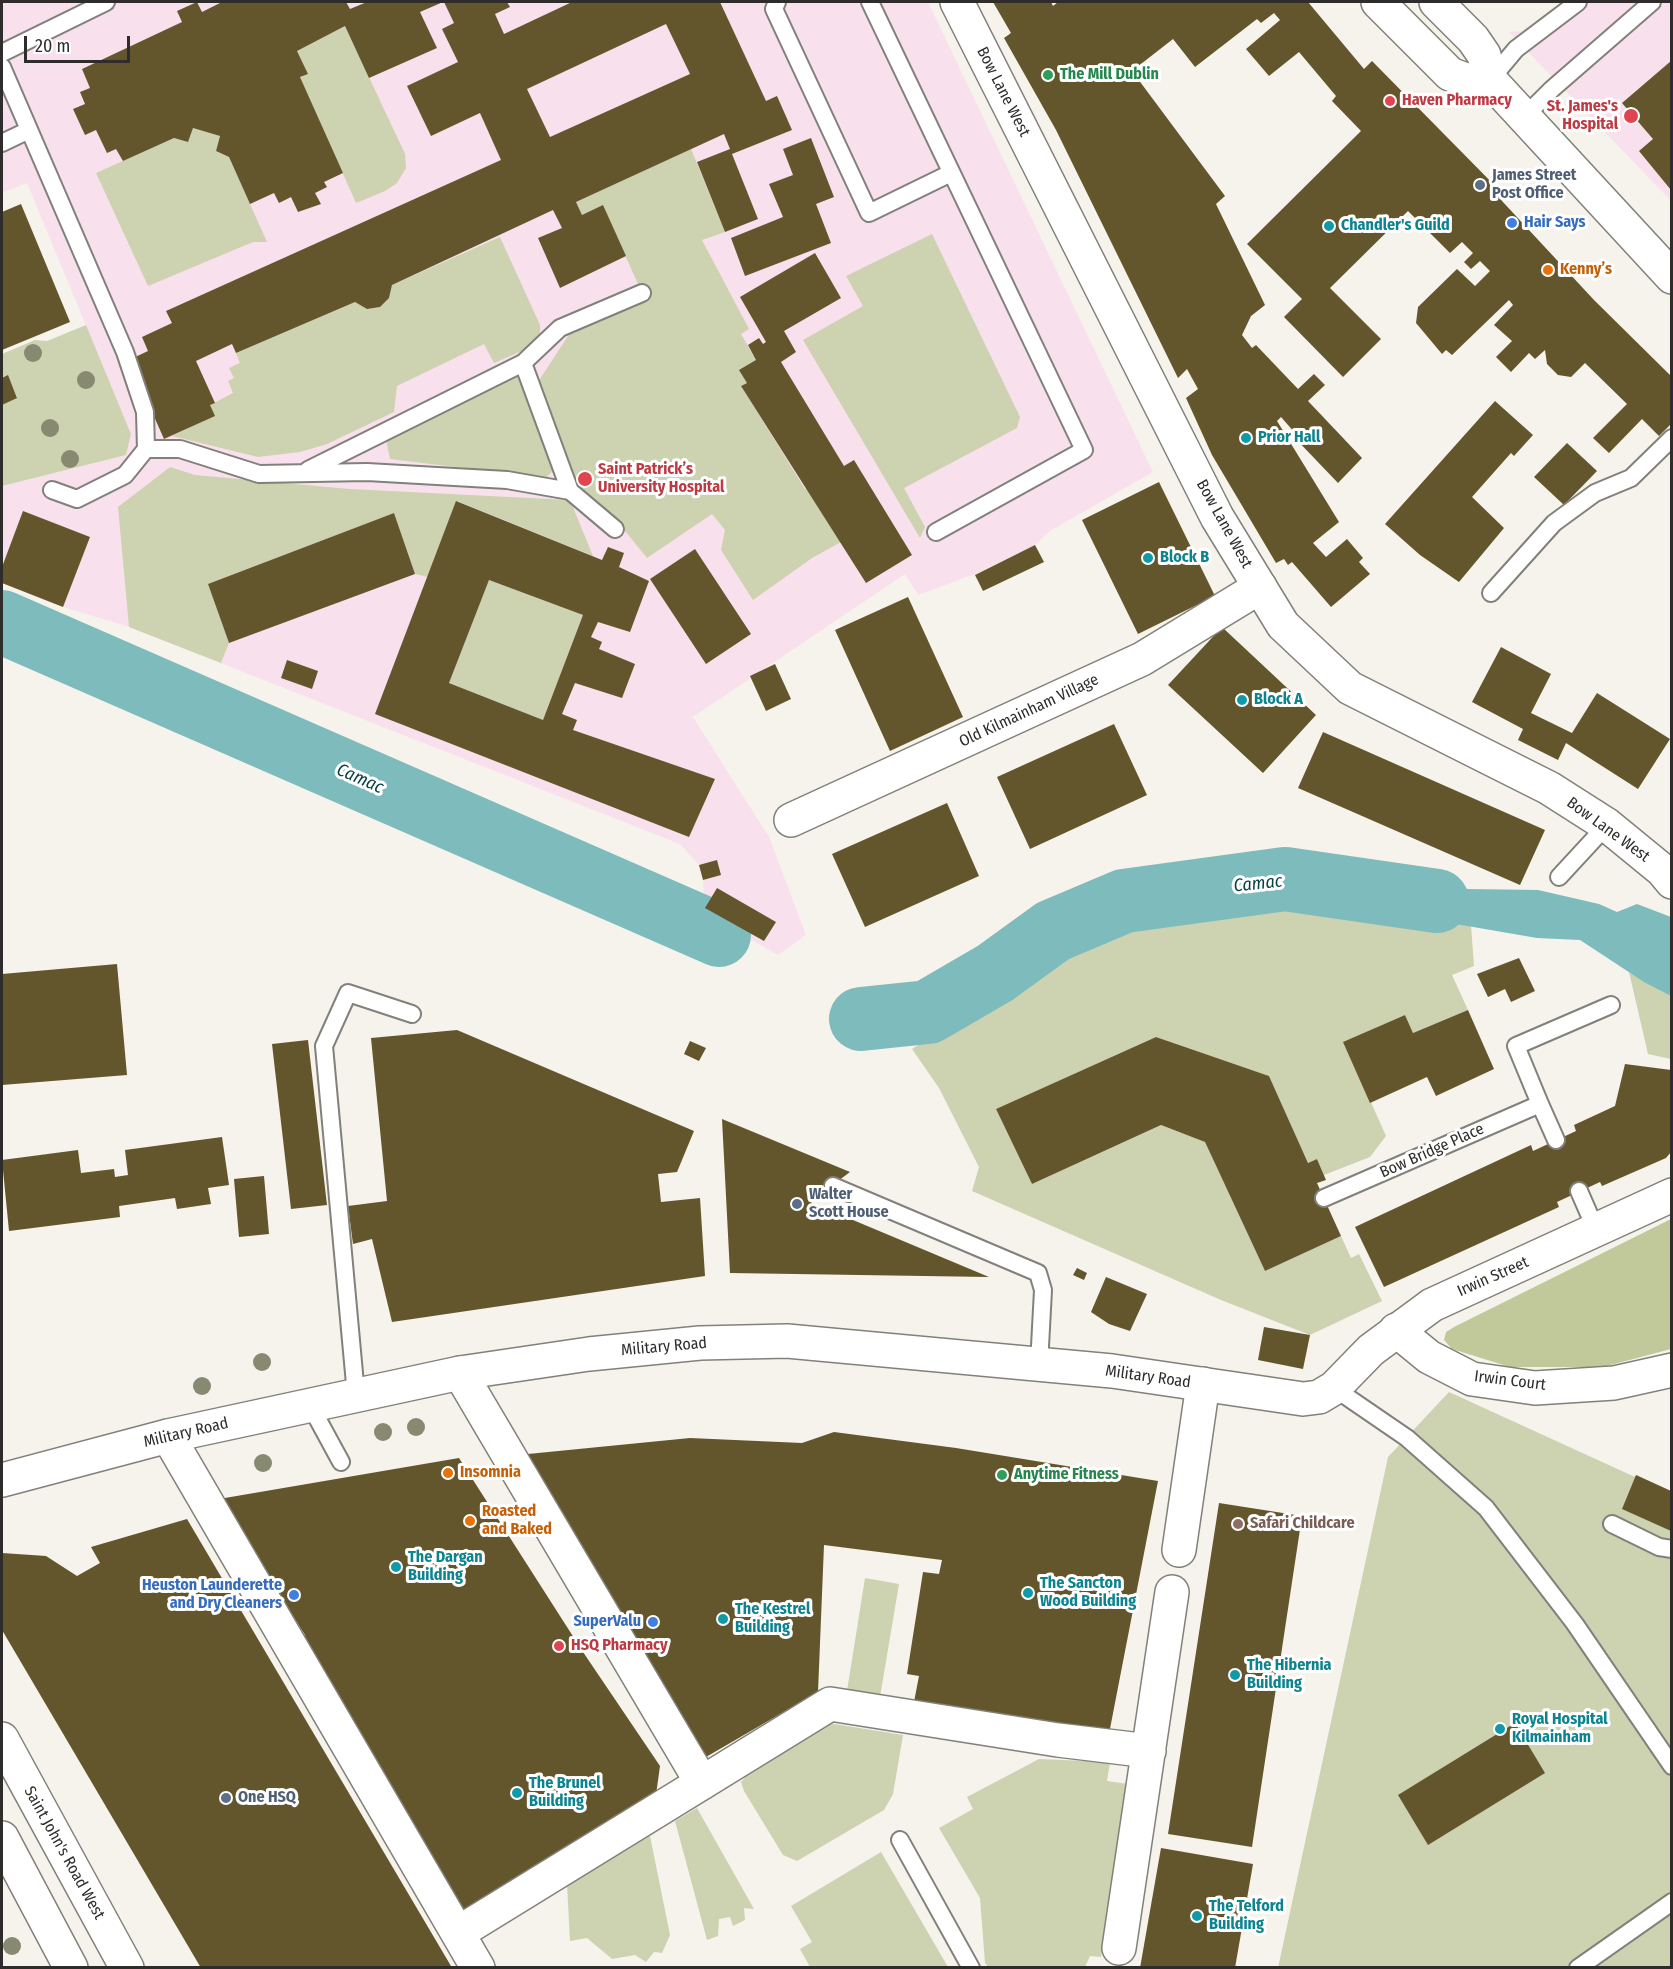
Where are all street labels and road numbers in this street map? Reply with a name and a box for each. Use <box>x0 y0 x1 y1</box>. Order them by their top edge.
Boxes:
street label: Bow Lane West <box>972 44 1034 140</box>
street label: Bow Lane West <box>1192 476 1256 572</box>
street label: Old Kilmainham Village <box>956 670 1102 752</box>
street label: Bow Lane West <box>1563 793 1653 867</box>
street label: Bow Bridge Place <box>1377 1119 1487 1183</box>
street label: Irwin Street <box>1454 1253 1532 1301</box>
street label: Military Road <box>620 1334 708 1360</box>
street label: Military Road <box>1104 1361 1192 1393</box>
street label: Irwin Court <box>1473 1367 1547 1395</box>
street label: Military Road <box>142 1414 230 1452</box>
street label: Saint John's Road West <box>19 1783 109 1923</box>

